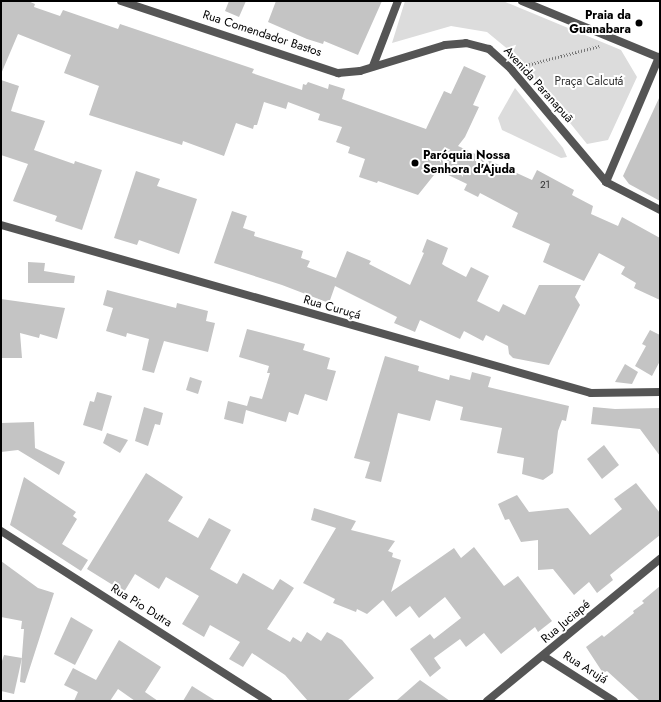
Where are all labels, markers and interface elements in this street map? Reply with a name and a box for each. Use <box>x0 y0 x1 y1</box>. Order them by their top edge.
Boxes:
street label: Rua Comendador Bastos <box>201 8 323 60</box>
place label: Praia da Guanabara <box>569 9 631 37</box>
marker: Praia da Guanabara <box>634 18 644 28</box>
street label: Avenida Paranapuã <box>500 44 576 126</box>
park label: Praça Calcutá <box>555 75 623 89</box>
place label: Paróquia Nossa Senhora d'Ajuda <box>423 149 515 177</box>
marker: Paróquia Nossa Senhora d'Ajuda <box>410 158 420 168</box>
house number: 21 <box>540 179 550 191</box>
street label: Rua Curuçá <box>302 293 362 323</box>
street label: Rua Pio Dutra <box>108 581 174 631</box>
street label: Rua Juciapé <box>539 597 593 647</box>
street label: Rua Arujá <box>560 649 610 687</box>

